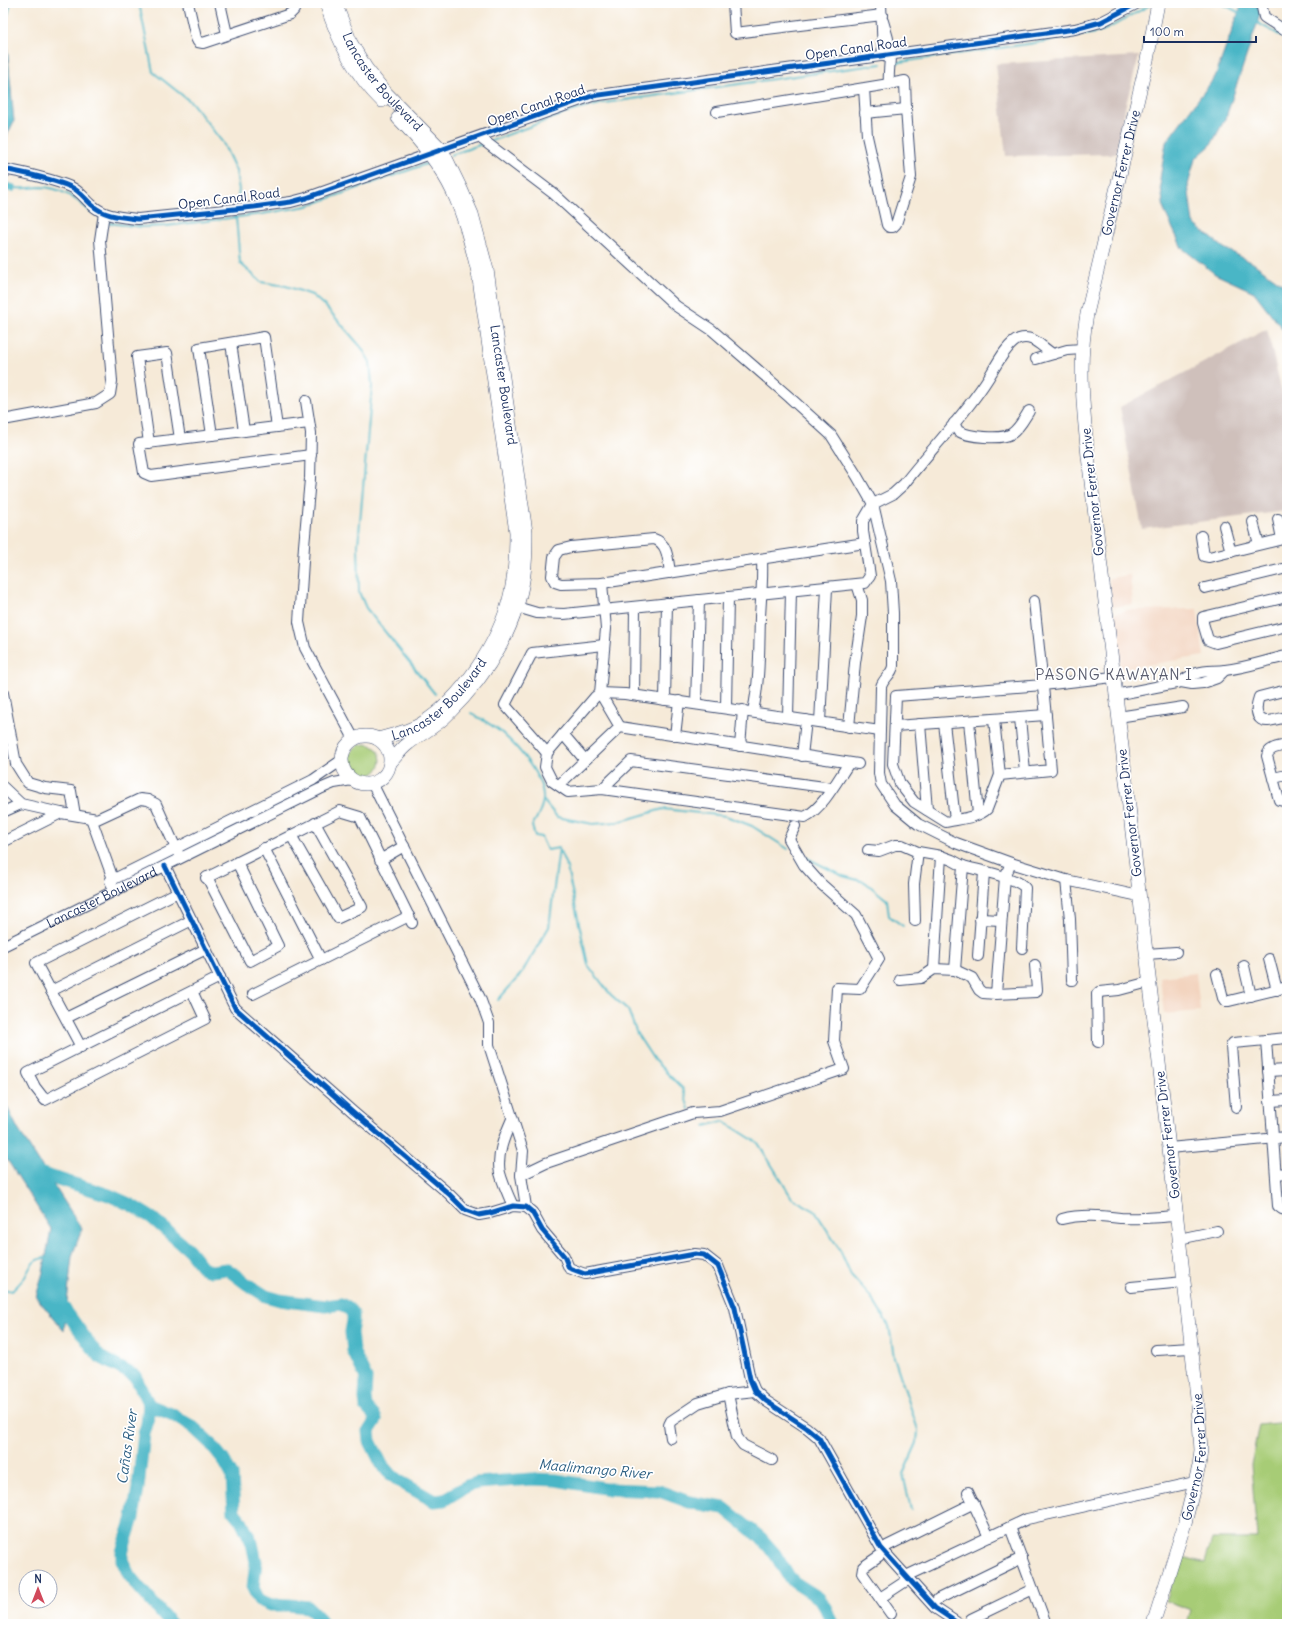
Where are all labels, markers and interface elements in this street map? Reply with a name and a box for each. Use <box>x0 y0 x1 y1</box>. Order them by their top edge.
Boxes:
scale bar <box>1144 18 1256 44</box>
text: 100 m <box>1150 24 1184 39</box>
street label: Lancaster Boulevard <box>339 30 427 135</box>
street label: Open Canal Road <box>804 33 908 64</box>
street label: Open Canal Road <box>485 81 588 130</box>
street label: Governor Ferrer Drive <box>1098 108 1144 237</box>
street label: Open Canal Road <box>177 184 281 213</box>
street label: Lancaster Boulevard <box>486 324 521 447</box>
street label: Governor Ferrer Drive <box>1077 427 1108 557</box>
street label: Lancaster Boulevard <box>390 655 490 744</box>
district label: PASONG KAWAYAN I <box>1035 665 1193 684</box>
street label: Governor Ferrer Drive <box>1113 748 1146 878</box>
street label: Lancaster Boulevard <box>44 863 160 932</box>
street label: Governor Ferrer Drive <box>1151 1070 1184 1200</box>
street label: Governor Ferrer Drive <box>1178 1393 1210 1523</box>
water label: Cañas River <box>113 1406 141 1485</box>
water label: Maalimango River <box>538 1455 654 1483</box>
north arrow <box>18 1569 58 1609</box>
text: N <box>34 1572 42 1586</box>

